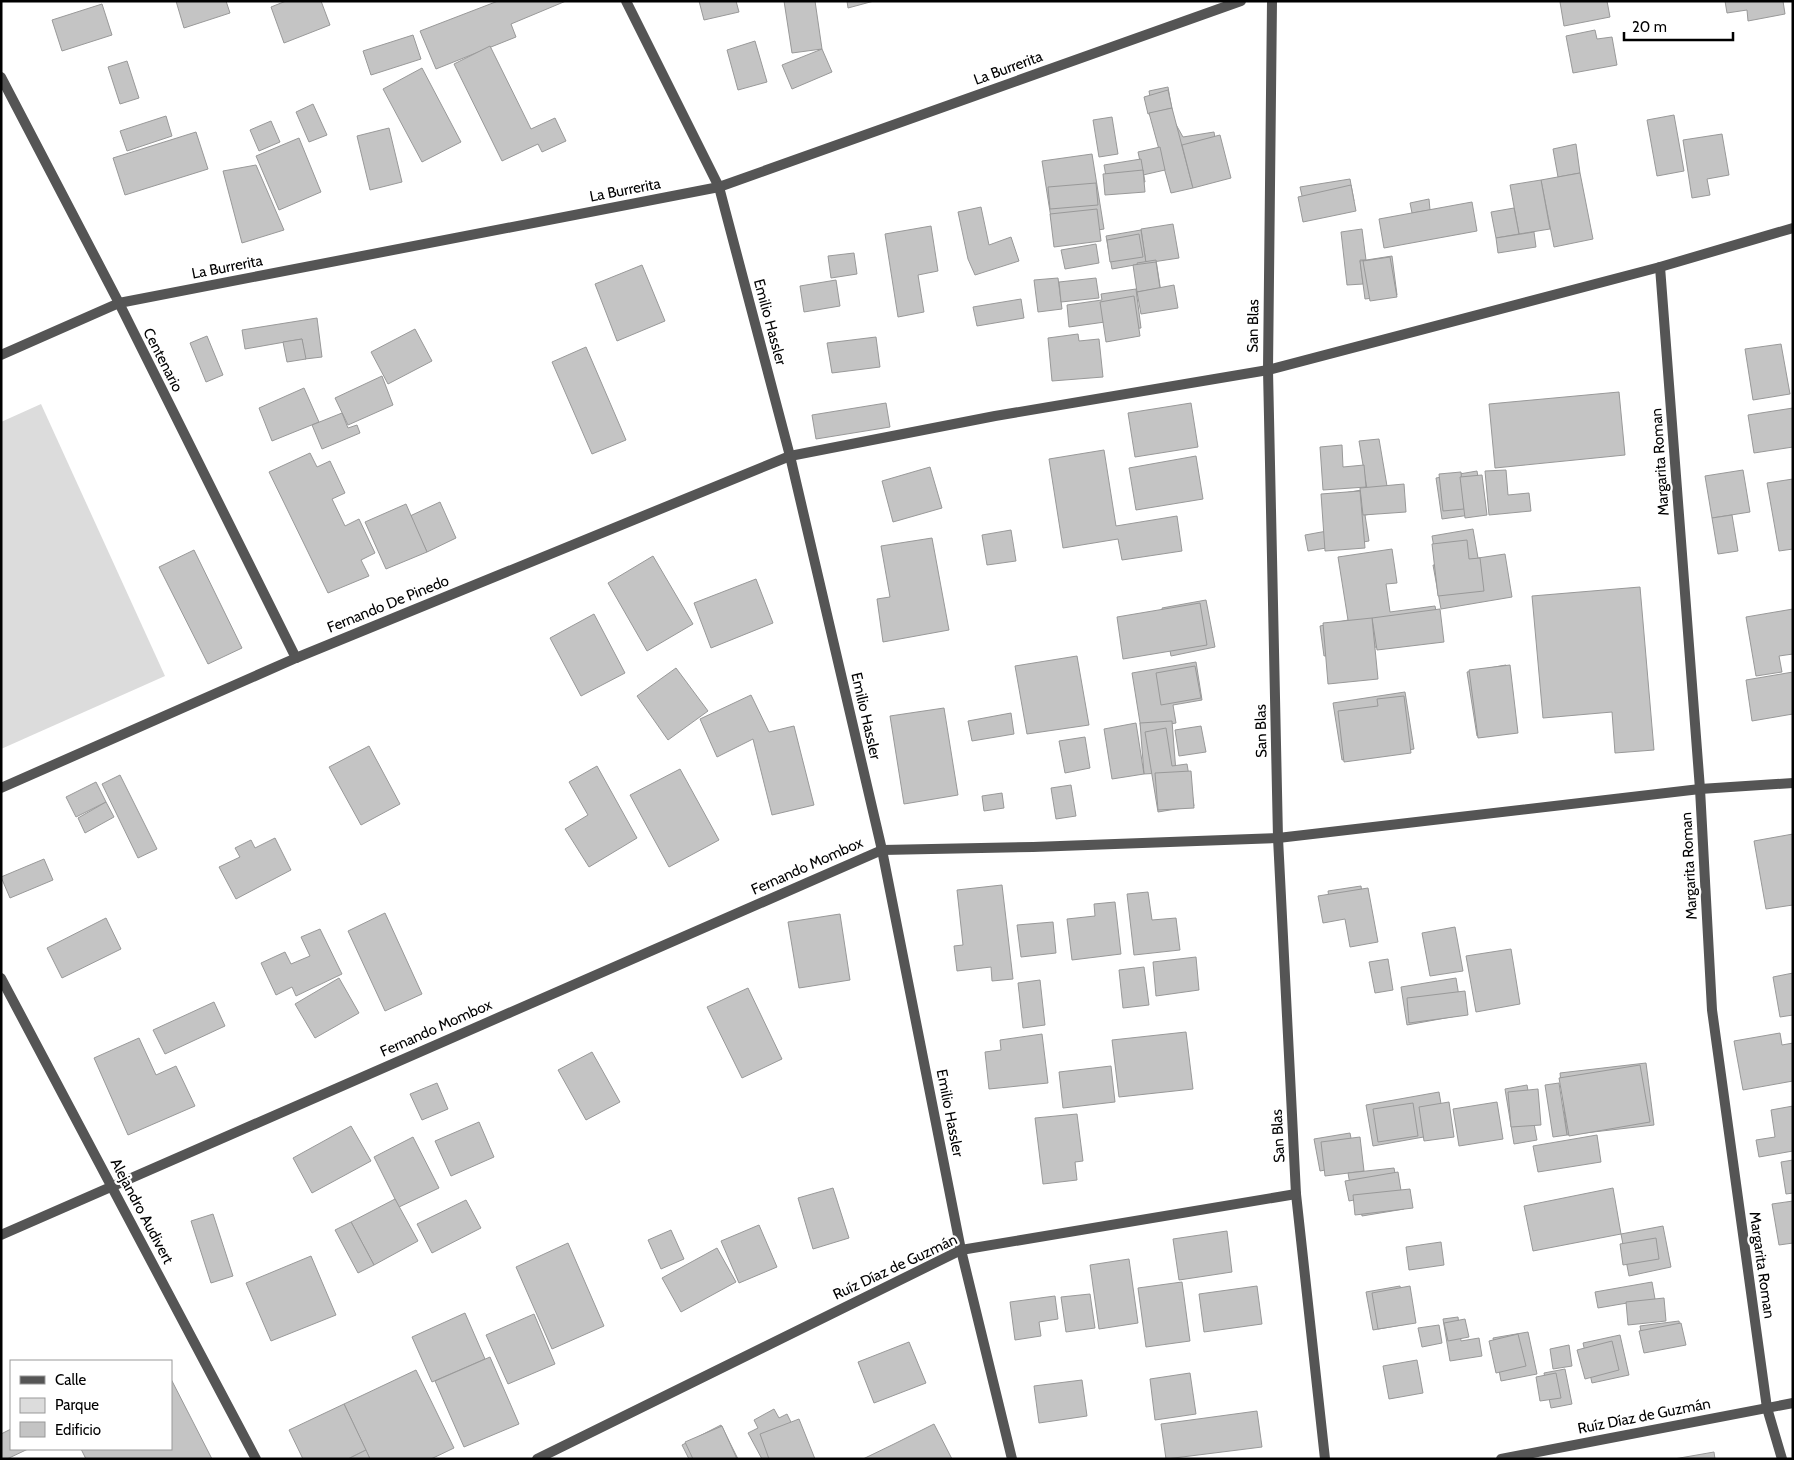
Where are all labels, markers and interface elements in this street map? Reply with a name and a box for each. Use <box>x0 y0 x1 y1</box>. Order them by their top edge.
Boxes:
scale bar <box>1624 10 1733 42</box>
text: 20 m <box>1632 18 1667 36</box>
street label: La Burrerita <box>971 47 1046 89</box>
street label: La Burrerita <box>588 174 663 206</box>
street label: La Burrerita <box>190 251 265 283</box>
street label: Emilio Hassler <box>750 277 790 367</box>
street label: San Blas <box>1244 299 1262 353</box>
street label: Centenario <box>139 325 187 395</box>
street label: Margarita Roman <box>1647 408 1673 516</box>
street label: Fernando De Pinedo <box>324 571 452 637</box>
street label: Emilio Hassler <box>847 671 885 762</box>
street label: San Blas <box>1252 704 1270 758</box>
street label: Margarita Roman <box>1677 812 1701 920</box>
street label: Fernando Mombox <box>748 833 866 899</box>
street label: Fernando Mombox <box>377 995 495 1061</box>
street label: Emilio Hassler <box>933 1068 967 1159</box>
street label: San Blas <box>1268 1109 1288 1163</box>
street label: Alejandro Audivert <box>107 1155 177 1267</box>
street label: Margarita Roman <box>1746 1210 1778 1320</box>
street label: Ruíz Díaz de Guzmán <box>830 1230 960 1304</box>
legend <box>10 1360 172 1450</box>
text: Calle <box>55 1371 86 1389</box>
street label: Ruíz Díaz de Guzmán <box>1576 1394 1712 1438</box>
text: Parque <box>55 1396 99 1414</box>
text: Edificio <box>55 1421 101 1439</box>

